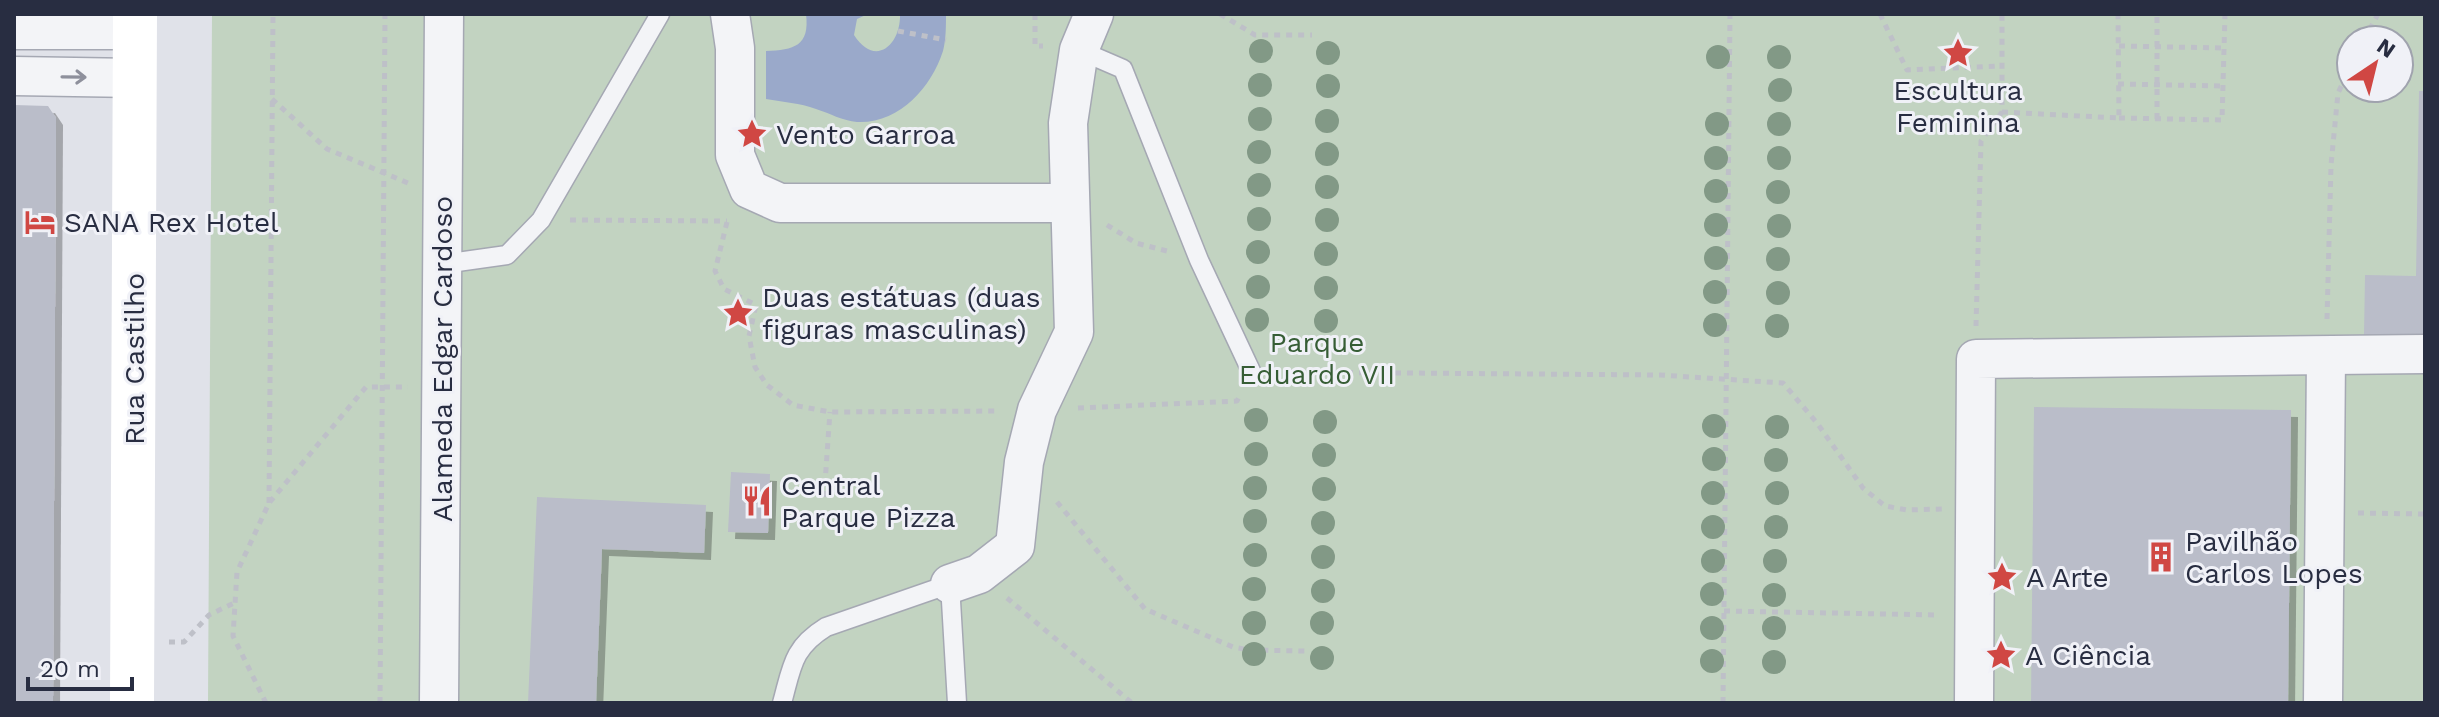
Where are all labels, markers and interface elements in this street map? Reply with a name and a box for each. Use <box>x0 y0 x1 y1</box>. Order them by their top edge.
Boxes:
north arrow <box>2335 24 2415 104</box>
text: N <box>2372 33 2400 63</box>
place icon: Escultura Feminina <box>1941 36 1975 70</box>
one-way arrow <box>60 69 87 85</box>
place label: Escultura Feminina <box>1893 74 2023 139</box>
place icon: Vento Garroa <box>735 117 769 151</box>
place label: Vento Garroa <box>776 118 956 151</box>
street label: Alameda Edgar Cardoso <box>426 196 459 522</box>
hotel icon: SANA Rex Hotel <box>23 205 57 239</box>
place label: SANA Rex Hotel <box>64 206 279 239</box>
street label: Rua Castilho <box>118 273 151 445</box>
place label: Duas estátuas (duas figuras masculinas) <box>762 281 1041 346</box>
place icon: Duas estátuas (duas figuras masculinas) <box>721 296 755 330</box>
park label: Parque Eduardo VII <box>1239 326 1395 391</box>
place label: Central Parque Pizza <box>781 469 956 534</box>
restaurant icon: Central Parque Pizza <box>740 484 774 518</box>
place label: Pavilhão Carlos Lopes <box>2185 525 2363 590</box>
building icon: Pavilhão Carlos Lopes <box>2144 540 2178 574</box>
place icon: A Arte <box>1985 560 2019 594</box>
place label: A Arte <box>2026 561 2109 594</box>
place icon: A Ciência <box>1984 638 2018 672</box>
place label: A Ciência <box>2025 639 2151 672</box>
scale bar <box>28 641 132 691</box>
text: 20 m <box>40 655 100 683</box>

